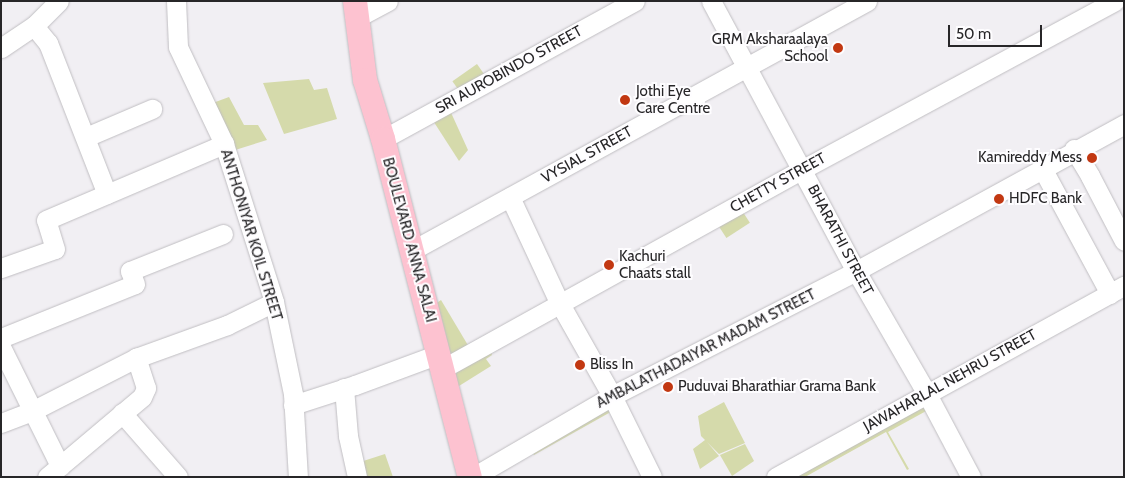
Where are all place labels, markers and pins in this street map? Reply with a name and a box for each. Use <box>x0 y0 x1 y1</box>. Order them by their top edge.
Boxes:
place label: GRM Aksharaalaya School <box>712 30 828 65</box>
marker: GRM Aksharaalaya School <box>832 42 844 54</box>
place label: Jothi Eye Care Centre <box>636 82 710 117</box>
marker: Jothi Eye Care Centre <box>618 93 632 107</box>
place label: Kamireddy Mess <box>978 149 1082 167</box>
marker: Kamireddy Mess <box>1086 152 1098 164</box>
place label: HDFC Bank <box>1009 190 1082 208</box>
marker: HDFC Bank <box>993 193 1005 205</box>
place label: Kachuri Chaats stall <box>619 247 691 282</box>
marker: Kachuri Chaats stall <box>603 259 615 271</box>
place label: Bliss In <box>590 356 633 374</box>
marker: Bliss In <box>574 359 586 371</box>
place label: Puduvai Bharathiar Grama Bank <box>678 378 876 396</box>
marker: Puduvai Bharathiar Grama Bank <box>662 381 674 393</box>

